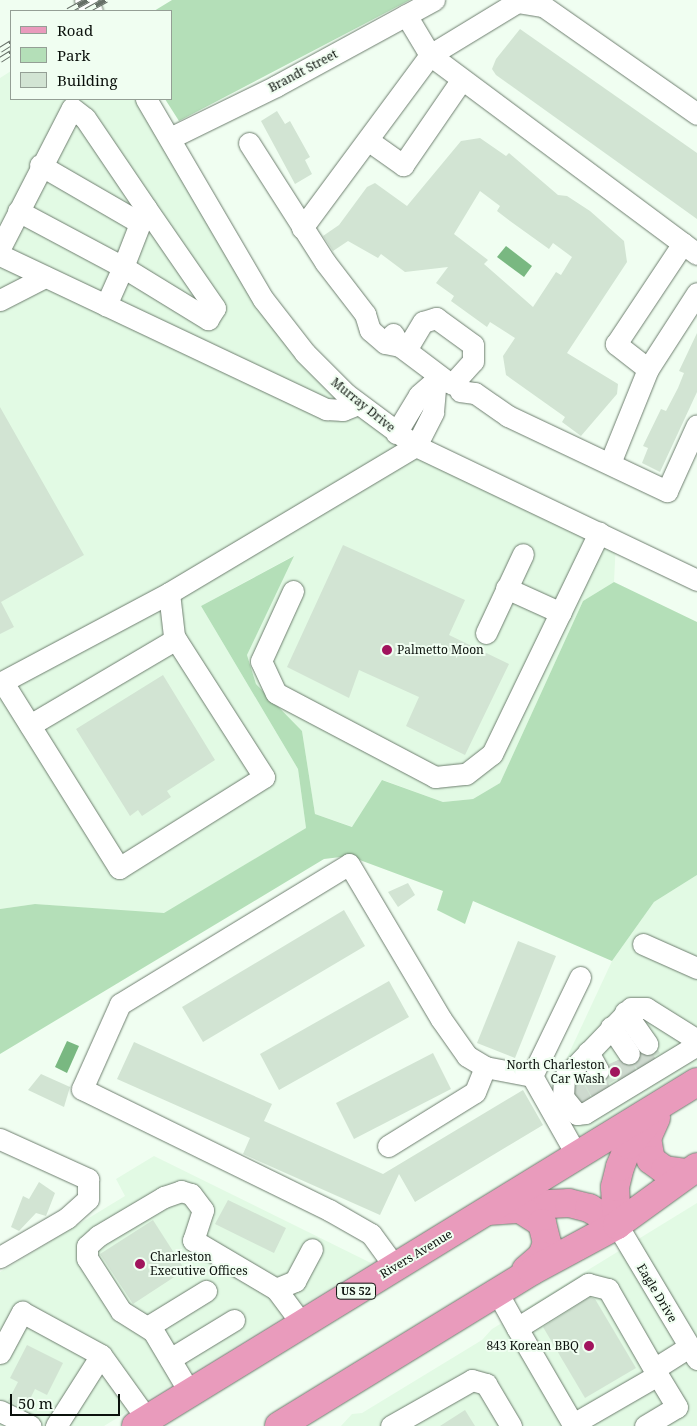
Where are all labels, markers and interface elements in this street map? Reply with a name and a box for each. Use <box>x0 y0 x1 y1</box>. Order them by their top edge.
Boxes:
legend <box>10 10 172 100</box>
text: Road <box>57 20 93 40</box>
text: Park <box>57 45 90 65</box>
street label: Brandt Street <box>266 47 340 95</box>
text: Building <box>57 70 118 90</box>
street label: Murray Drive <box>328 375 398 435</box>
place label: Palmetto Moon <box>397 643 484 657</box>
marker: Palmetto Moon <box>381 644 393 656</box>
place label: North Charleston Car Wash <box>506 1058 605 1086</box>
marker: North Charleston Car Wash <box>609 1066 621 1078</box>
street label: Rivers Avenue <box>377 1227 455 1281</box>
place label: Charleston Executive Offices <box>150 1250 248 1278</box>
marker: Charleston Executive Offices <box>134 1258 146 1270</box>
street label: Eagle Drive <box>634 1261 680 1325</box>
road number: US 52 <box>336 1282 376 1300</box>
place label: 843 Korean BBQ <box>486 1339 579 1353</box>
marker: 843 Korean BBQ <box>583 1340 595 1352</box>
scale bar <box>12 1384 122 1416</box>
text: 50 m <box>18 1393 53 1413</box>

